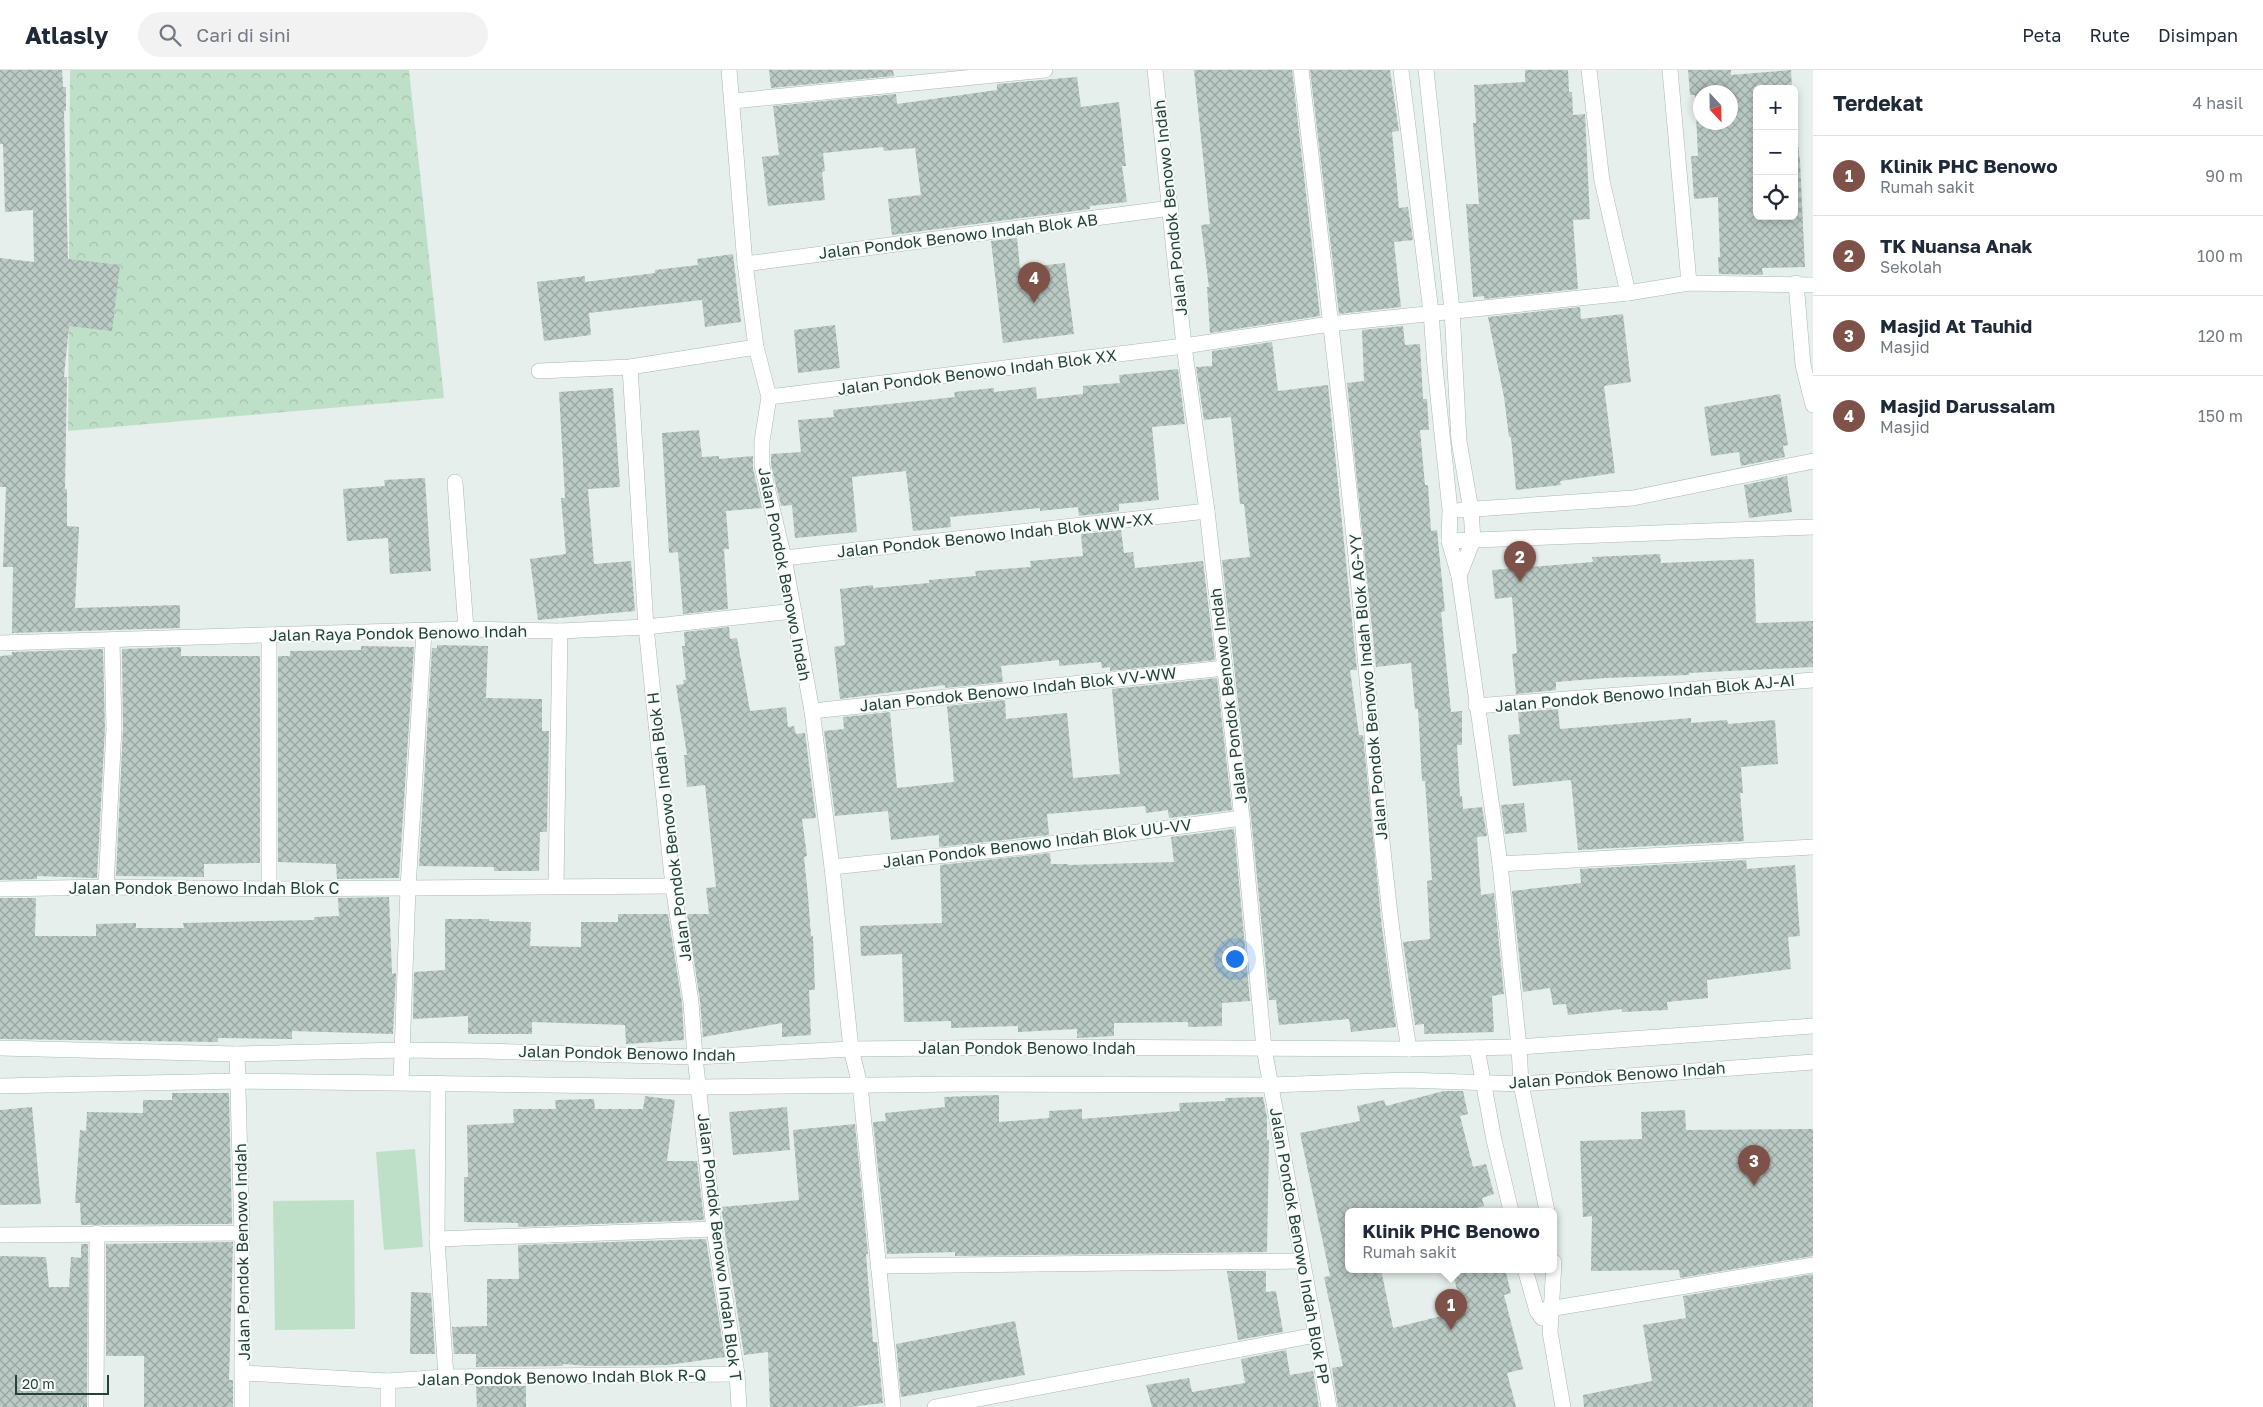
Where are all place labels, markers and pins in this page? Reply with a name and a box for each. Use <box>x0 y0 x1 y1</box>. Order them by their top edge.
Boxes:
pin: 4 <box>1018 262 1050 303</box>
pin: 2 <box>1504 541 1536 582</box>
pin: 3 <box>1738 1145 1770 1186</box>
pin: 1 <box>1435 1289 1467 1330</box>

